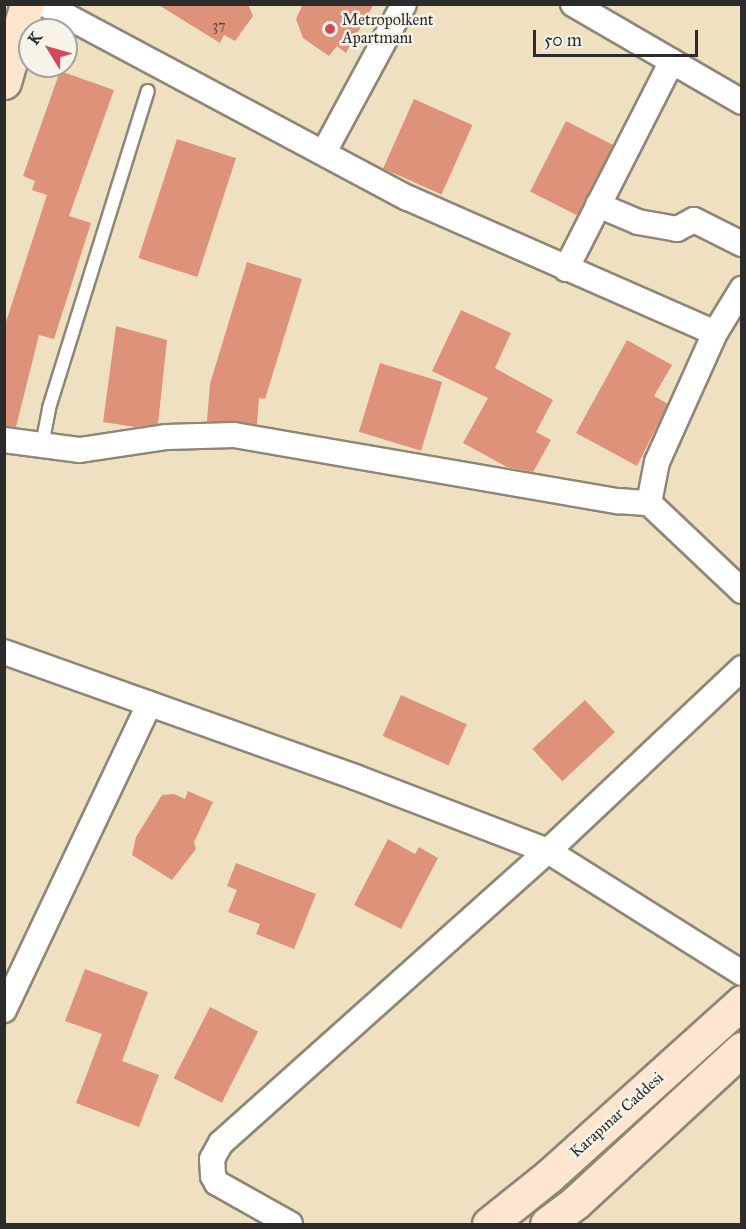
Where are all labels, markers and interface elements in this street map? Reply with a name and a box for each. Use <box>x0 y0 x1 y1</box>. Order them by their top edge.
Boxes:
place label: Metropolkent Apartmanı <box>342 10 433 48</box>
north arrow <box>18 18 78 78</box>
house number: 37 <box>212 18 226 34</box>
scale bar <box>536 18 701 56</box>
marker: Metropolkent Apartmanı <box>323 22 337 36</box>
text: K <box>24 28 46 48</box>
text: 50 m <box>544 29 582 51</box>
street label: Karapınar Caddesi <box>566 1068 668 1162</box>

